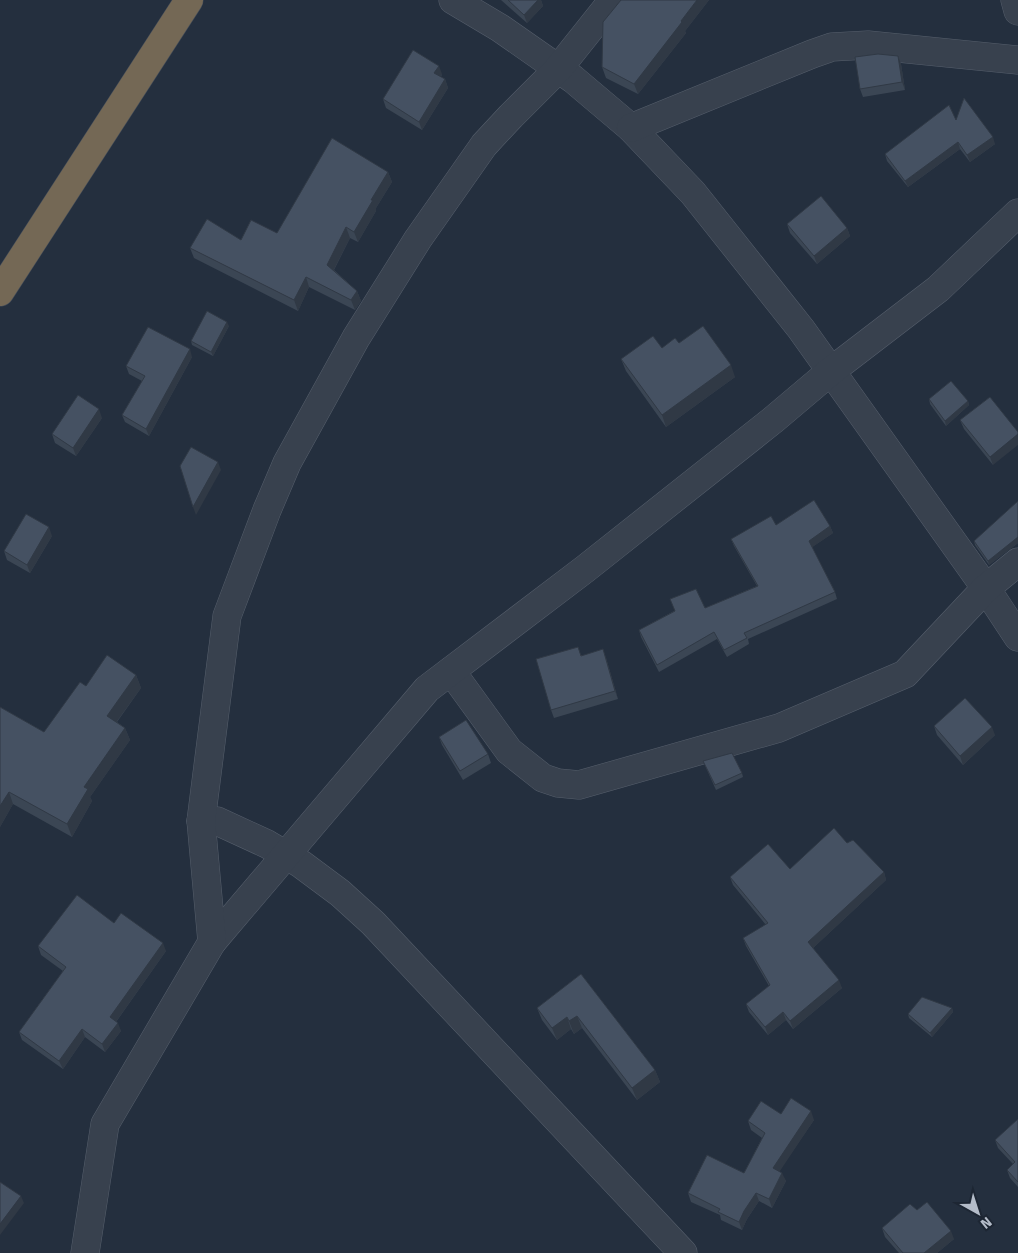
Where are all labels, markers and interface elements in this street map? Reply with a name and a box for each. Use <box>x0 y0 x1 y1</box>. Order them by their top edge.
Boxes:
north arrow <box>953 1188 1003 1238</box>
text: N <box>977 1213 995 1232</box>

